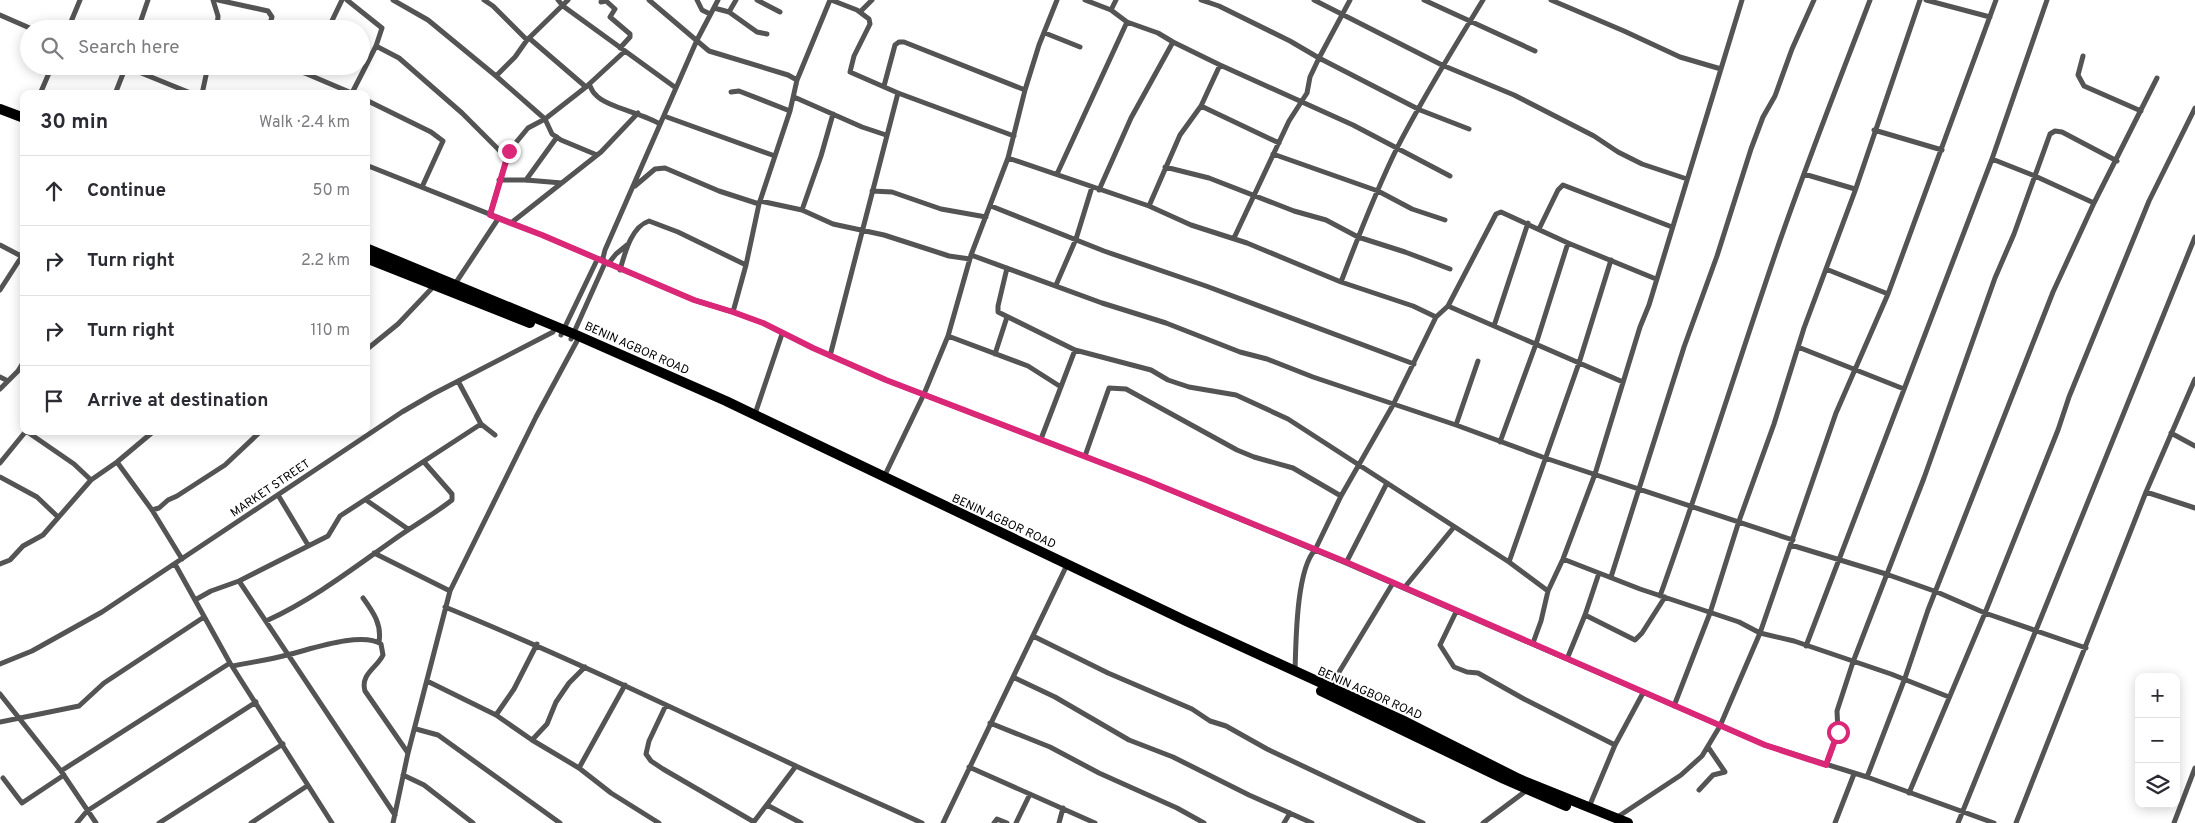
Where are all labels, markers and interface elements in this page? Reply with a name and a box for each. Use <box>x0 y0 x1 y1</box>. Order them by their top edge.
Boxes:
search box <box>20 20 370 75</box>
icon: search <box>38 34 66 62</box>
text: Search here <box>78 36 180 60</box>
text: 30 min <box>40 109 108 136</box>
text: Walk · 2.4 km <box>259 113 350 133</box>
route end <box>498 140 521 163</box>
icon: ahead <box>40 177 68 205</box>
text: Continue <box>87 179 166 203</box>
text: 50 m <box>313 181 350 201</box>
icon: right <box>40 247 68 275</box>
text: Turn right <box>87 249 175 273</box>
text: 2.2 km <box>301 251 350 271</box>
icon: right <box>40 317 68 345</box>
text: Turn right <box>87 319 175 343</box>
street label: BENIN AGBOR ROAD <box>582 319 691 379</box>
text: 110 m <box>310 321 350 341</box>
icon: arrive <box>40 387 68 415</box>
text: Arrive at destination <box>87 389 268 413</box>
street label: MARKET STREET <box>228 456 314 521</box>
street label: BENIN AGBOR ROAD <box>949 491 1058 553</box>
street label: BENIN AGBOR ROAD <box>1315 664 1424 724</box>
map controls <box>2135 673 2180 808</box>
button: + <box>2135 673 2180 718</box>
button: − <box>2135 718 2180 763</box>
route start <box>1827 721 1850 744</box>
button: layers <box>2135 763 2180 808</box>

